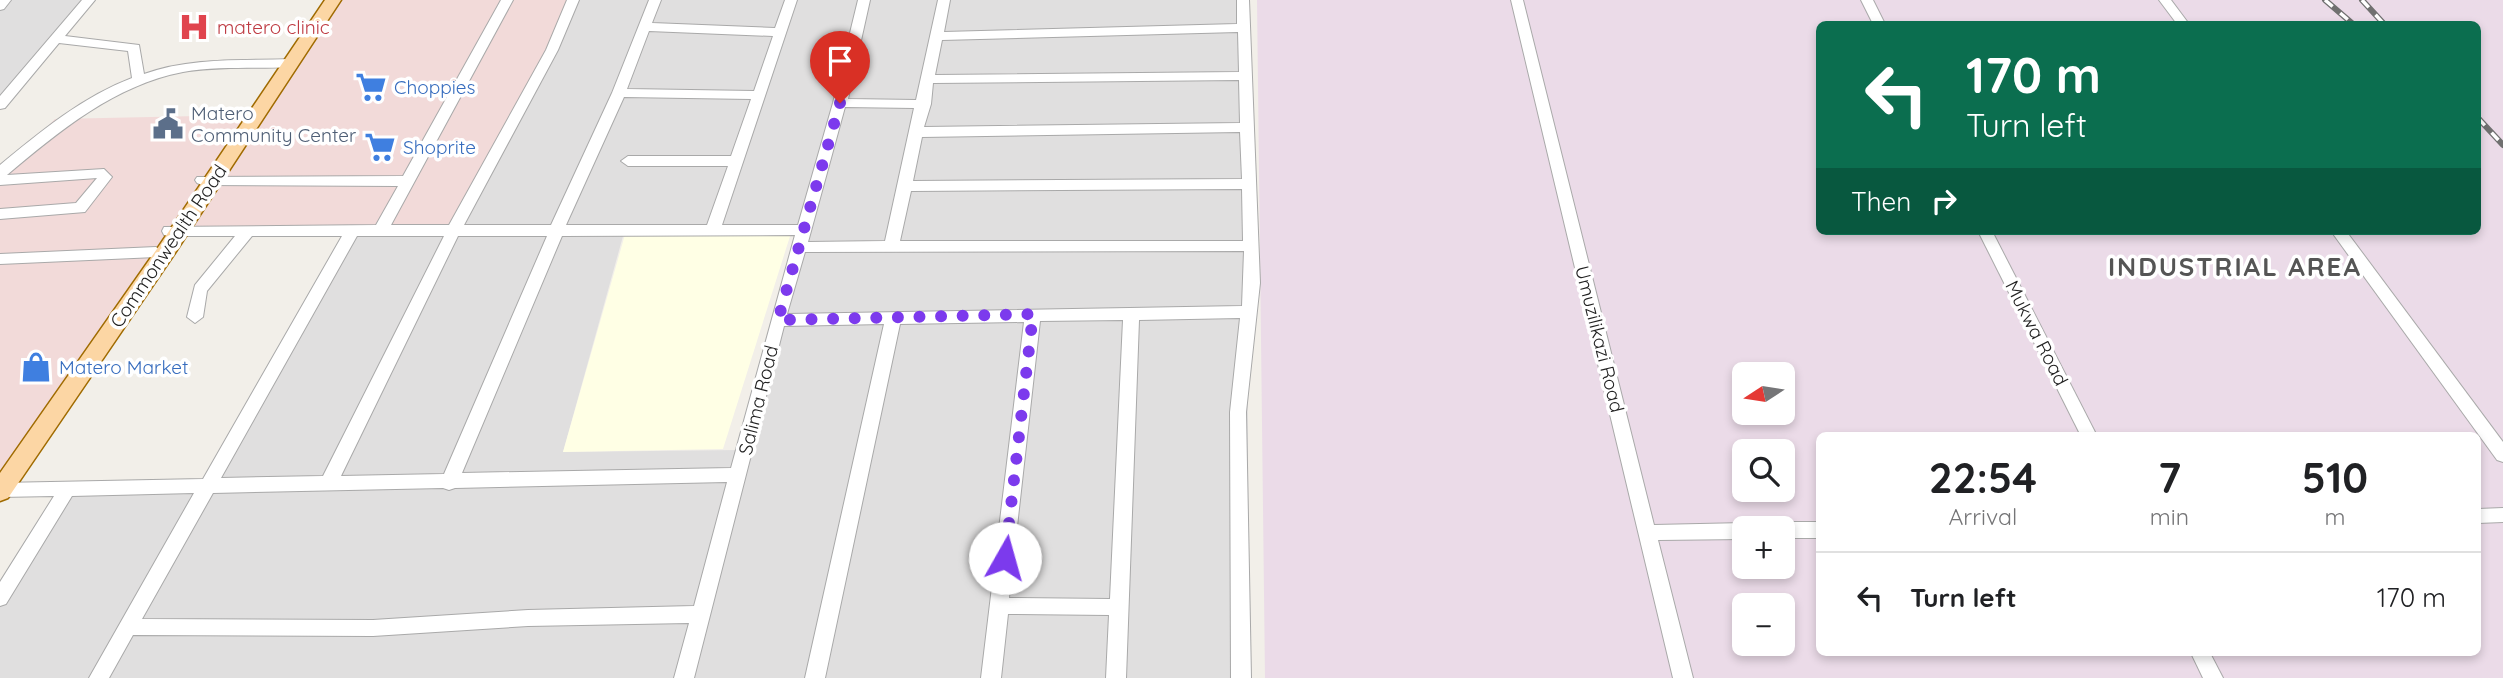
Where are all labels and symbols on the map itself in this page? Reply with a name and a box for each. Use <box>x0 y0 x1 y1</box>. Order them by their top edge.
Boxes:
hospital icon: matero clinic <box>177 10 211 44</box>
place label: matero clinic <box>217 15 330 39</box>
pin <box>810 31 870 103</box>
supermarket icon: Choppies <box>354 70 388 104</box>
place label: Choppies <box>394 75 476 99</box>
place label: Matero Community Center <box>191 101 357 147</box>
public building icon: Matero Community Center <box>151 107 185 141</box>
supermarket icon: Shoprite <box>363 130 397 164</box>
place label: Shoprite <box>403 135 476 159</box>
street label: Commonwealth Road <box>105 160 231 332</box>
district label: INDUSTRIAL AREA <box>2108 250 2362 283</box>
street label: Umuzilikazi Road <box>1570 263 1630 415</box>
street label: Mukwa Road <box>2000 276 2074 390</box>
street label: Salima Road <box>733 343 783 457</box>
shop icon: Matero Market <box>19 350 53 384</box>
place label: Matero Market <box>59 355 188 379</box>
north arrow <box>1732 362 1796 425</box>
position arrow <box>968 521 1042 595</box>

